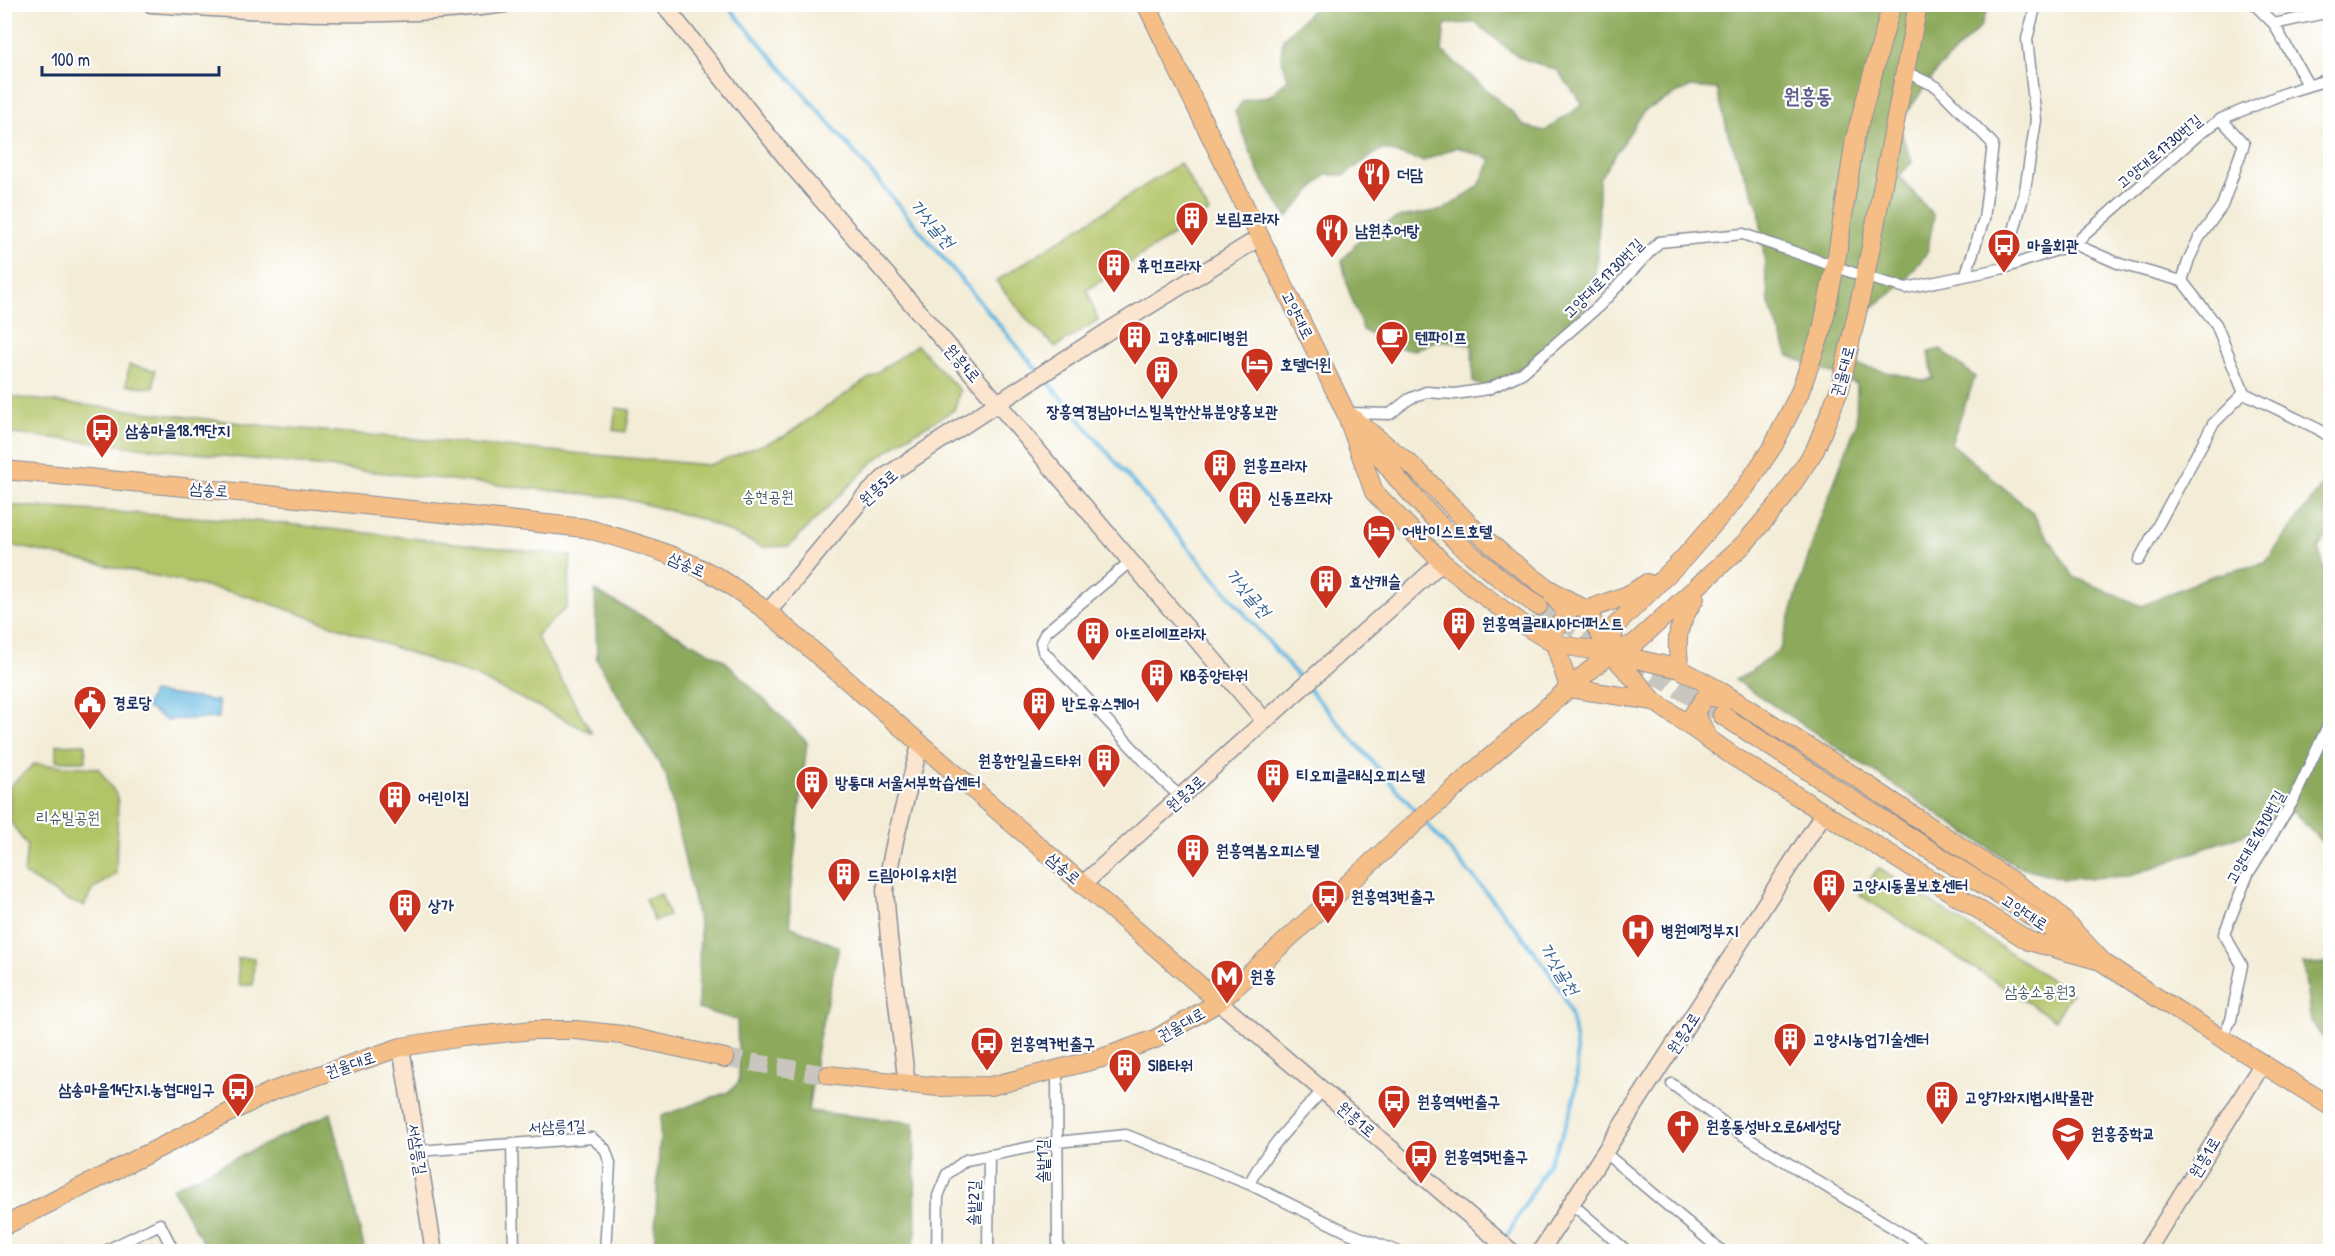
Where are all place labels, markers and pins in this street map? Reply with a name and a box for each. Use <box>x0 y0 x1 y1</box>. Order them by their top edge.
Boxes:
restaurant icon: 더담 <box>1356 156 1392 203</box>
place label: 더담 <box>1397 163 1423 185</box>
building icon: 보림프라자 <box>1174 200 1210 247</box>
place label: 보림프라자 <box>1215 207 1280 229</box>
restaurant icon: 남원추어탕 <box>1314 212 1350 259</box>
place label: 남원추어탕 <box>1355 219 1420 241</box>
bus stop icon: 마을회관 <box>1986 227 2022 274</box>
place label: 마을회관 <box>2027 234 2079 256</box>
building icon: 휴먼프라자 <box>1096 247 1132 294</box>
place label: 휴먼프라자 <box>1137 254 1202 276</box>
building icon: 고양휴메디병원 <box>1117 319 1153 366</box>
cafe icon: 텐파이프 <box>1374 319 1410 366</box>
place label: 고양휴메디병원 <box>1158 326 1248 348</box>
place label: 텐파이프 <box>1415 326 1467 348</box>
hotel icon: 호텔더윈 <box>1239 346 1275 393</box>
place label: 호텔더윈 <box>1280 353 1332 375</box>
building icon: 장흥역경남아너스빌북한산뷰분양홍보관 <box>1144 354 1180 401</box>
place label: 장흥역경남아너스빌북한산뷰분양홍보관 <box>1046 400 1278 422</box>
bus stop icon: 삼송마을18.19단지 <box>84 412 120 459</box>
place label: 삼송마을18.19단지 <box>125 419 230 441</box>
building icon: 원흥프라자 <box>1202 447 1238 494</box>
place label: 원흥프라자 <box>1243 454 1308 476</box>
building icon: 신동프라자 <box>1227 479 1263 526</box>
place label: 신동프라자 <box>1268 486 1333 508</box>
hotel icon: 어반이스트호텔 <box>1361 513 1397 560</box>
place label: 어반이스트호텔 <box>1402 520 1493 542</box>
building icon: 효산캐슬 <box>1308 563 1344 610</box>
place label: 효산캐슬 <box>1349 570 1401 592</box>
building icon: 원흥역클래시아더퍼스트 <box>1441 605 1477 652</box>
place label: 원흥역클래시아더퍼스트 <box>1482 612 1624 634</box>
building icon: 아뜨리에프라자 <box>1075 615 1111 662</box>
place label: 아뜨리에프라자 <box>1115 622 1206 644</box>
building icon: KB중앙타워 <box>1139 657 1175 704</box>
place label: KB중앙타워 <box>1180 664 1248 686</box>
public building icon: 경로당 <box>72 684 108 731</box>
building icon: 반도유스퀘어 <box>1021 685 1057 732</box>
place label: 경로당 <box>113 691 152 713</box>
place label: 반도유스퀘어 <box>1062 692 1139 714</box>
building icon: 원흥한일골드타워 <box>1086 742 1122 789</box>
place label: 원흥한일골드타워 <box>978 749 1081 771</box>
building icon: 티오피클래식오피스텔 <box>1255 757 1291 804</box>
building icon: 방통대 서울서부학습센터 <box>794 764 830 811</box>
place label: 티오피클래식오피스텔 <box>1296 764 1426 786</box>
place label: 방통대 서울서부학습센터 <box>835 771 980 793</box>
building icon: 어린이집 <box>377 779 413 826</box>
place label: 어린이집 <box>418 786 470 808</box>
building icon: 원흥역봄오피스텔 <box>1175 832 1211 879</box>
place label: 원흥역봄오피스텔 <box>1216 839 1320 861</box>
building icon: 드림아이유치원 <box>826 856 862 903</box>
place label: 드림아이유치원 <box>867 863 957 885</box>
building icon: 고양시동물보호센터 <box>1811 867 1847 914</box>
place label: 고양시동물보호센터 <box>1852 874 1968 896</box>
bus stop icon: 원흥역3번출구 <box>1310 878 1346 925</box>
place label: 원흥역3번출구 <box>1351 885 1436 907</box>
building icon: 상가 <box>387 887 423 934</box>
place label: 상가 <box>428 894 454 916</box>
hospital icon: 병원예정부지 <box>1620 912 1656 959</box>
place label: 병원예정부지 <box>1661 919 1738 941</box>
metro station icon: 원흥 <box>1209 958 1245 1005</box>
place label: 원흥 <box>1250 965 1276 987</box>
building icon: 고양시농업기술센터 <box>1772 1021 1808 1068</box>
bus stop icon: 원흥역7번출구 <box>969 1025 1005 1072</box>
place label: 고양시농업기술센터 <box>1813 1028 1929 1050</box>
place label: 원흥역7번출구 <box>1010 1032 1095 1054</box>
building icon: SIB타워 <box>1107 1047 1143 1094</box>
place label: SIB타워 <box>1148 1054 1193 1076</box>
bus stop icon: 삼송마을14단지.농협대입구 <box>220 1071 256 1118</box>
place label: 삼송마을14단지.농협대입구 <box>58 1078 215 1100</box>
building icon: 고양가와지볍시박물관 <box>1924 1079 1960 1126</box>
bus stop icon: 원흥역4번출구 <box>1376 1083 1412 1130</box>
place label: 고양가와지볍시박물관 <box>1965 1086 2094 1108</box>
place label: 원흥역4번출구 <box>1417 1090 1500 1112</box>
church icon: 원흥동성바오로6세성당 <box>1665 1108 1701 1155</box>
place label: 원흥동성바오로6세성당 <box>1706 1115 1841 1137</box>
school or university icon: 원흥중학교 <box>2050 1115 2086 1162</box>
place label: 원흥중학교 <box>2091 1122 2155 1144</box>
bus stop icon: 원흥역5번출구 <box>1403 1138 1439 1185</box>
place label: 원흥역5번출구 <box>1444 1145 1528 1167</box>

